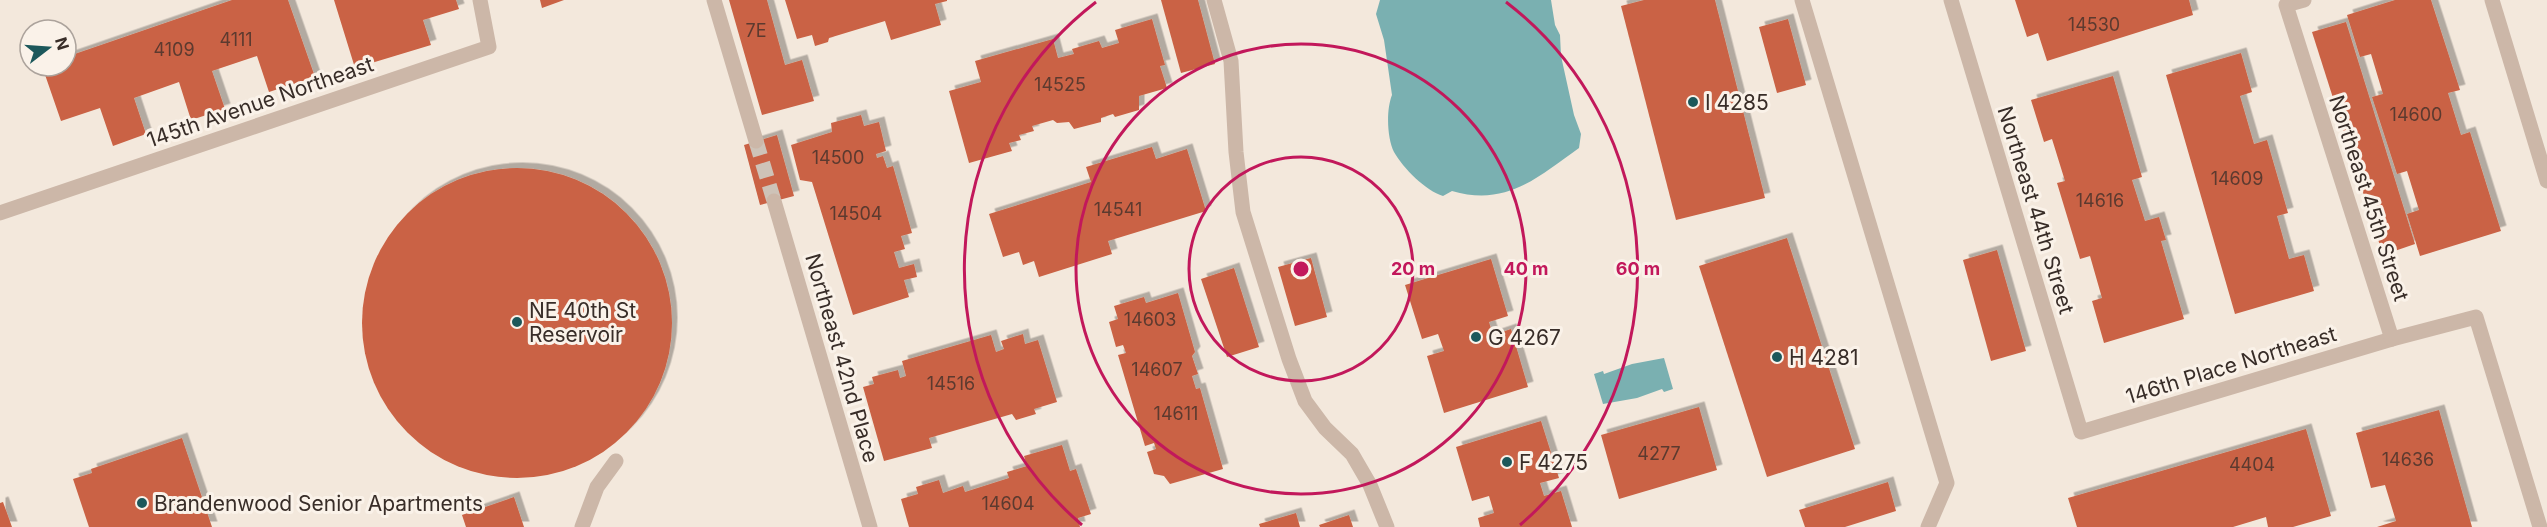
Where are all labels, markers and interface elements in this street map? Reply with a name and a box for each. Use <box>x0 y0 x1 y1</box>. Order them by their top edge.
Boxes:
house number: 14530 <box>2068 14 2120 35</box>
north arrow <box>18 18 78 78</box>
house number: 7E <box>745 20 767 41</box>
house number: 4111 <box>219 29 253 50</box>
text: N <box>51 35 74 52</box>
house number: 4109 <box>153 39 195 60</box>
street label: 145th Avenue Northeast <box>143 51 377 153</box>
house number: 14525 <box>1034 74 1086 95</box>
place label: I 4285 <box>1705 90 1769 115</box>
street label: Northeast 45th Street <box>2324 92 2414 304</box>
marker: I 4285 <box>1686 95 1700 109</box>
street label: Northeast 44th Street <box>1993 103 2080 317</box>
house number: 14600 <box>2390 104 2442 125</box>
house number: 14500 <box>812 147 864 168</box>
house number: 14609 <box>2211 168 2263 189</box>
house number: 14616 <box>2076 190 2124 211</box>
house number: 14541 <box>1094 199 1142 220</box>
house number: 14504 <box>830 203 882 224</box>
street label: Northeast 42nd Place <box>800 251 884 465</box>
text: 20 m <box>1391 258 1435 279</box>
text: 40 m <box>1504 258 1549 279</box>
text: 60 m <box>1616 258 1660 279</box>
centre of rings <box>1291 259 1311 279</box>
place label: NE 40th St Reservoir <box>529 298 636 347</box>
house number: 14603 <box>1124 309 1176 330</box>
marker: NE 40th St Reservoir <box>510 315 524 329</box>
street label: 146th Place Northeast <box>2123 321 2339 409</box>
place label: G 4267 <box>1488 325 1561 350</box>
marker: G 4267 <box>1469 330 1483 344</box>
place label: H 4281 <box>1789 345 1858 370</box>
marker: H 4281 <box>1770 350 1784 364</box>
house number: 14607 <box>1131 359 1183 380</box>
house number: 14516 <box>927 373 975 394</box>
house number: 14611 <box>1154 403 1198 424</box>
house number: 4277 <box>1637 443 1681 464</box>
house number: 14636 <box>2382 449 2434 470</box>
place label: F 4275 <box>1519 450 1588 475</box>
house number: 4404 <box>2229 454 2275 475</box>
marker: F 4275 <box>1500 455 1514 469</box>
place label: Brandenwood Senior Apartments <box>154 491 483 516</box>
house number: 14604 <box>981 493 1035 514</box>
marker: Brandenwood Senior Apartments <box>135 496 149 510</box>

